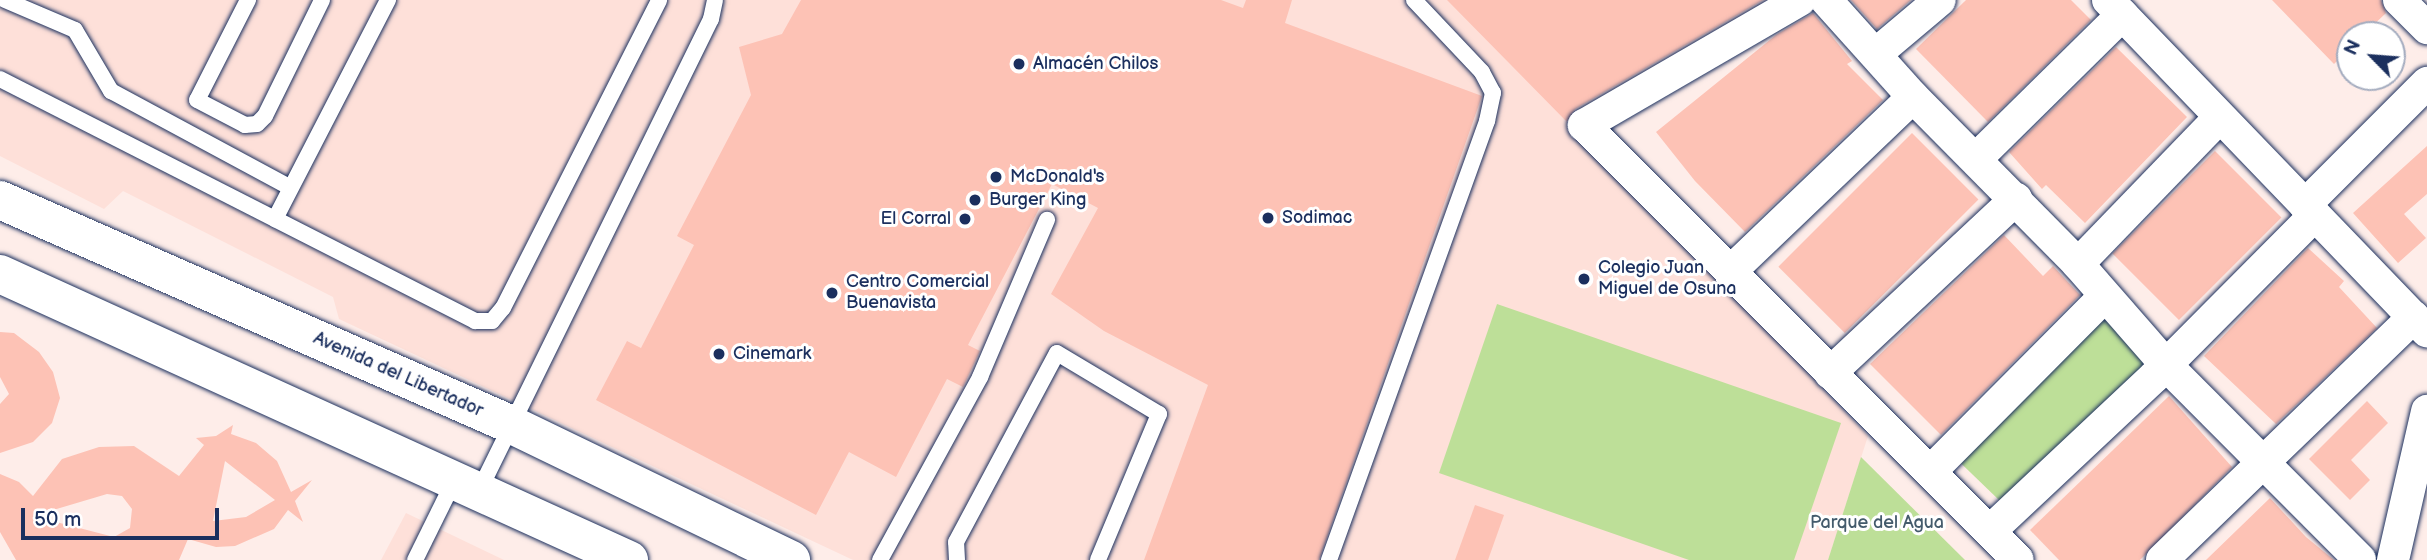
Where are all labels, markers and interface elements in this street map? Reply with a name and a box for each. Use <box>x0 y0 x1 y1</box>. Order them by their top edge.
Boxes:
north arrow <box>2336 21 2406 91</box>
text: N <box>2340 36 2367 59</box>
place label: Almacén Chilos <box>1033 53 1158 75</box>
marker: Almacén Chilos <box>1011 56 1027 72</box>
place label: McDonald's <box>1010 166 1104 188</box>
marker: McDonald's <box>988 169 1004 185</box>
place label: Burger King <box>989 189 1086 211</box>
marker: Burger King <box>967 192 983 208</box>
place label: Sodimac <box>1282 207 1352 229</box>
place label: El Corral <box>880 208 951 230</box>
marker: Sodimac <box>1260 210 1276 226</box>
marker: El Corral <box>957 211 973 227</box>
place label: Colegio Juan Miguel de Osuna <box>1598 258 1737 300</box>
marker: Colegio Juan Miguel de Osuna <box>1576 271 1592 287</box>
place label: Centro Comercial Buenavista <box>846 272 989 314</box>
marker: Centro Comercial Buenavista <box>824 285 840 301</box>
street label: Avenida del Libertador <box>310 328 486 422</box>
place label: Cinemark <box>733 343 811 365</box>
marker: Cinemark <box>711 346 727 362</box>
scale bar <box>24 494 222 538</box>
text: 50 m <box>34 507 81 532</box>
park label: Parque del Agua <box>1810 512 1944 534</box>

